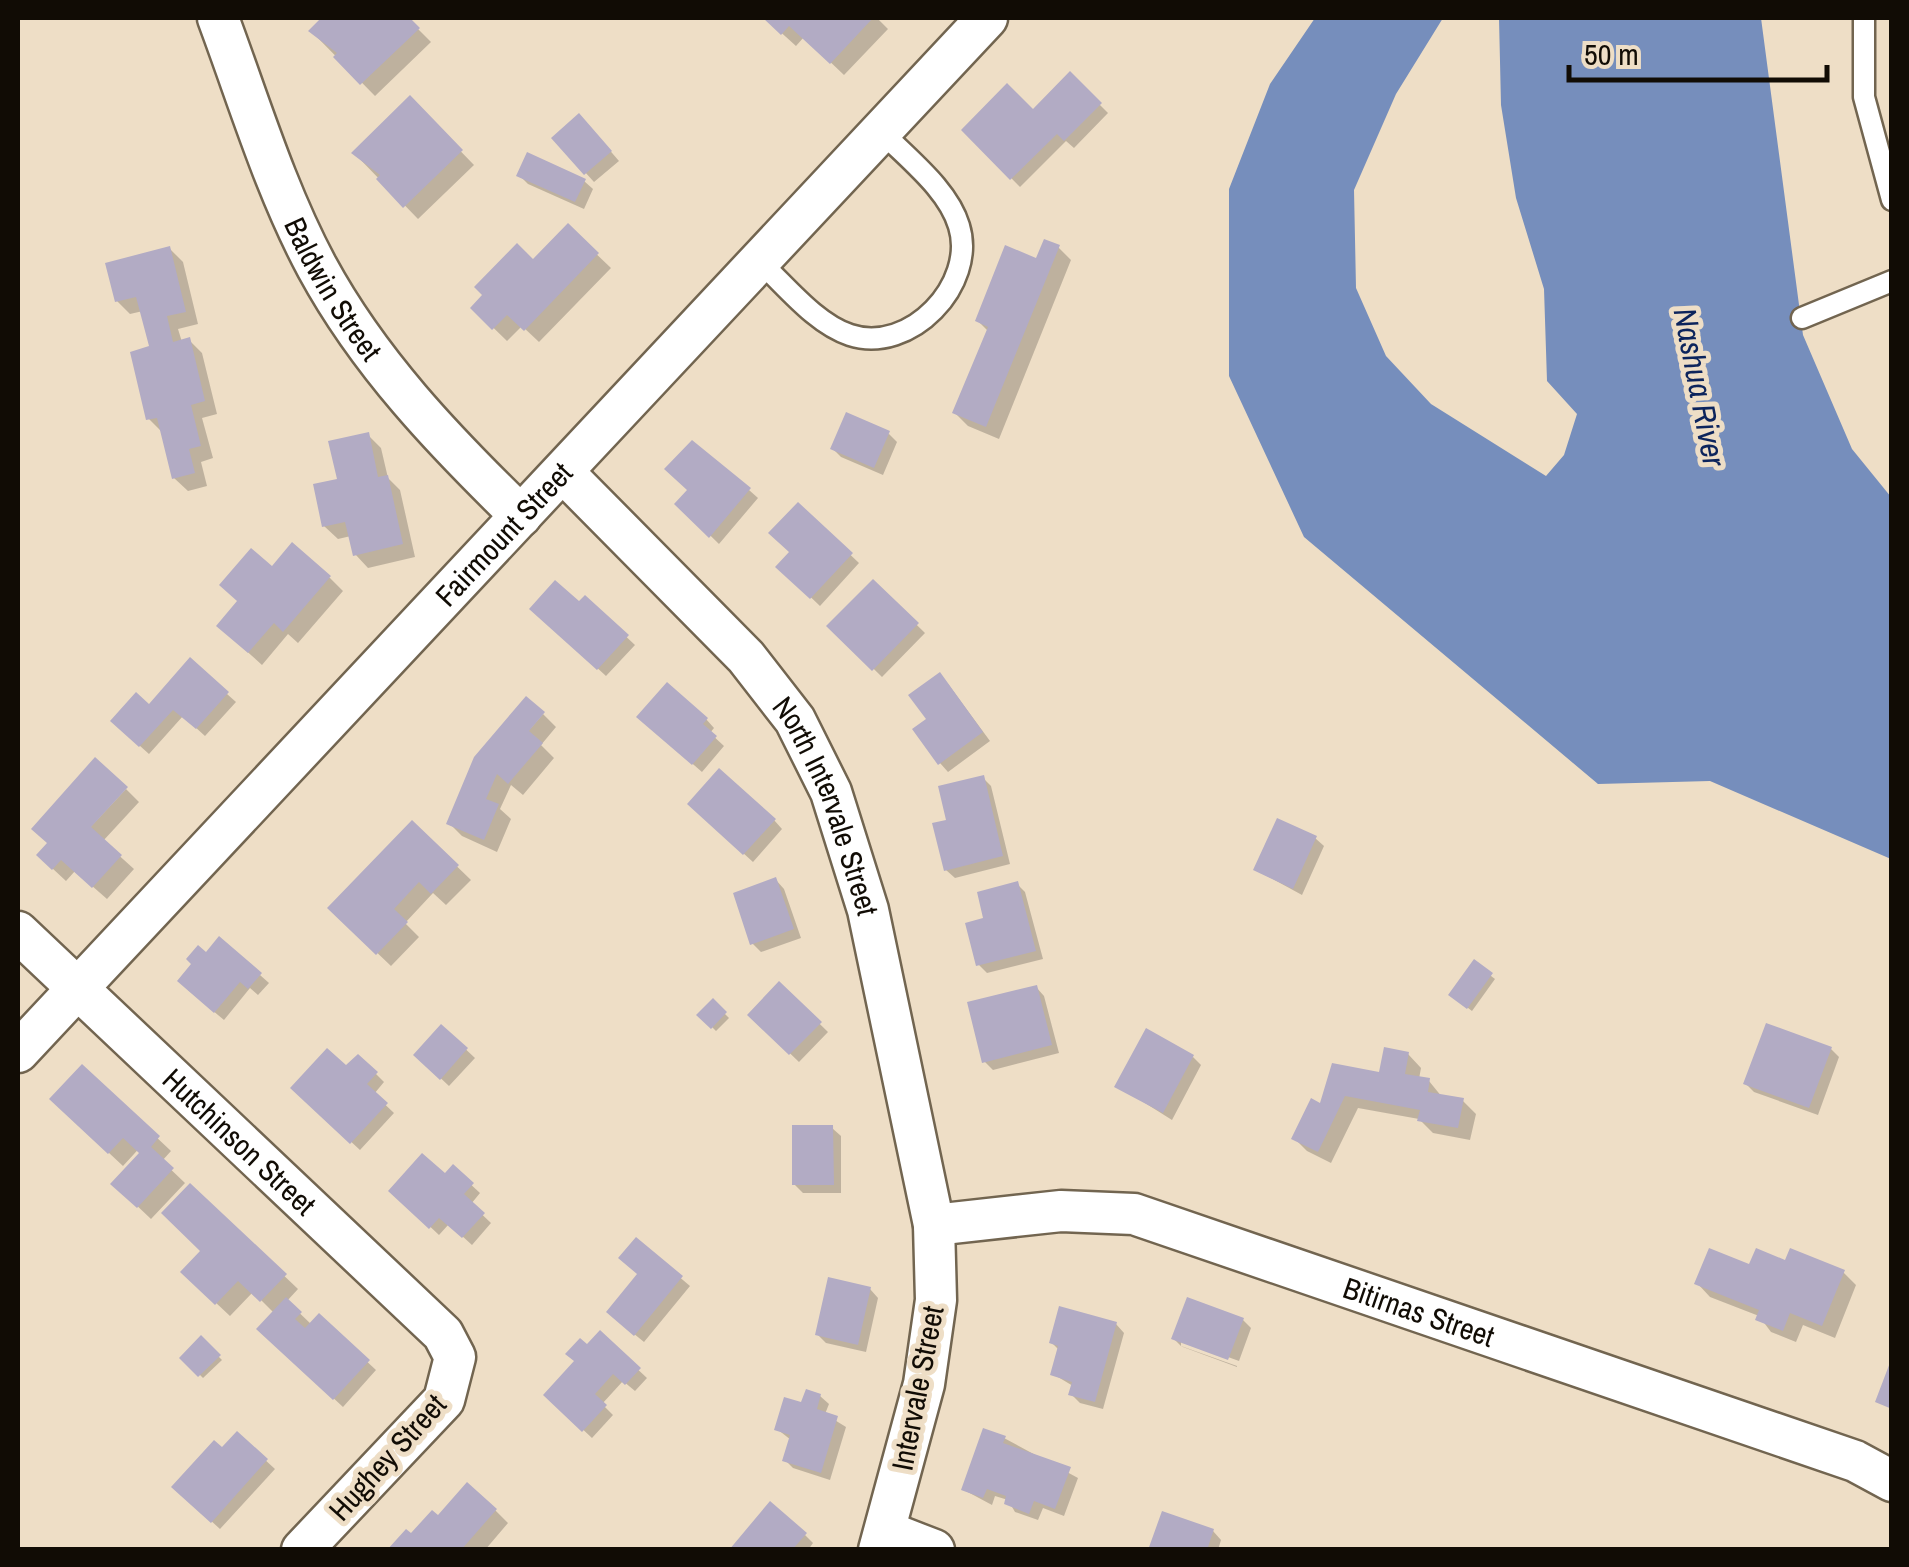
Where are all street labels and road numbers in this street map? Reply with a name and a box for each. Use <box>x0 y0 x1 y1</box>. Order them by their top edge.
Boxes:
street label: Baldwin Street <box>275 211 391 369</box>
street label: Fairmount Street <box>426 453 581 615</box>
street label: North Intervale Street <box>764 688 889 919</box>
street label: Hutchinson Street <box>154 1059 325 1224</box>
street label: Bitirnas Street <box>1338 1267 1500 1356</box>
street label: Intervale Street <box>881 1302 953 1474</box>
street label: Hughey Street <box>320 1385 455 1529</box>

